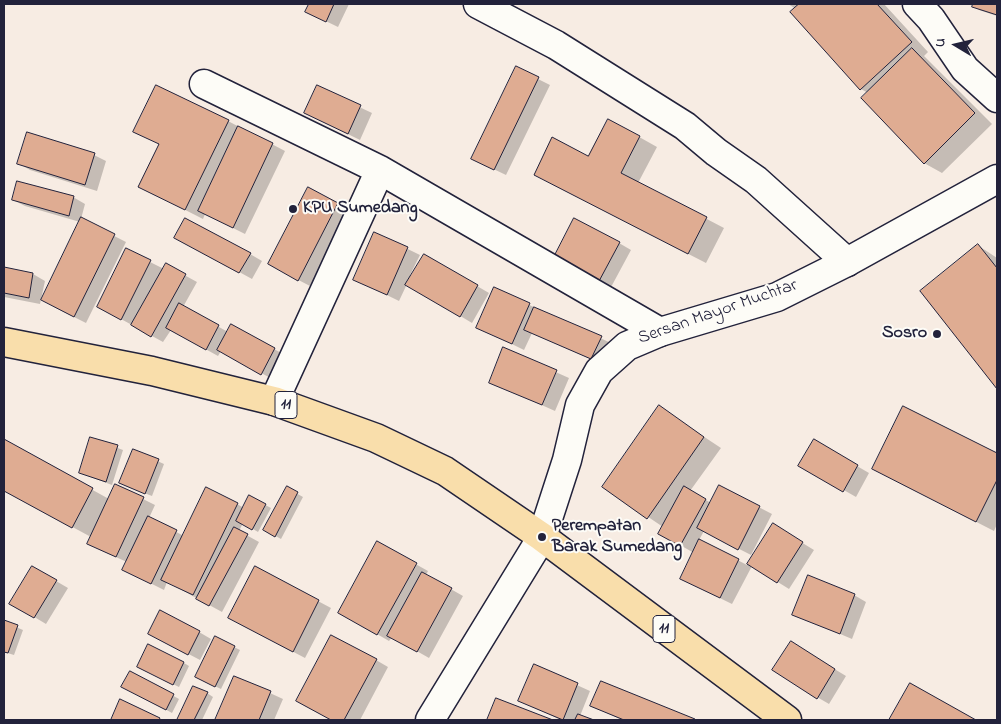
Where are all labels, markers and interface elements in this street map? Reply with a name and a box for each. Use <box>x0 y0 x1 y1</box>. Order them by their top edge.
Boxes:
north arrow <box>931 20 981 70</box>
text: U <box>930 37 952 49</box>
place label: KPU Sumedang <box>303 198 418 220</box>
marker: KPU Sumedang <box>287 203 299 215</box>
street label: Sersan Mayor Muchtar <box>635 276 801 350</box>
place label: Sosro <box>882 323 927 345</box>
marker: Sosro <box>931 328 943 340</box>
road number: 11 <box>275 392 297 418</box>
place label: Perempatan Barak Sumedang <box>552 516 682 558</box>
marker: Perempatan Barak Sumedang <box>536 531 548 543</box>
road number: 11 <box>653 616 675 642</box>

